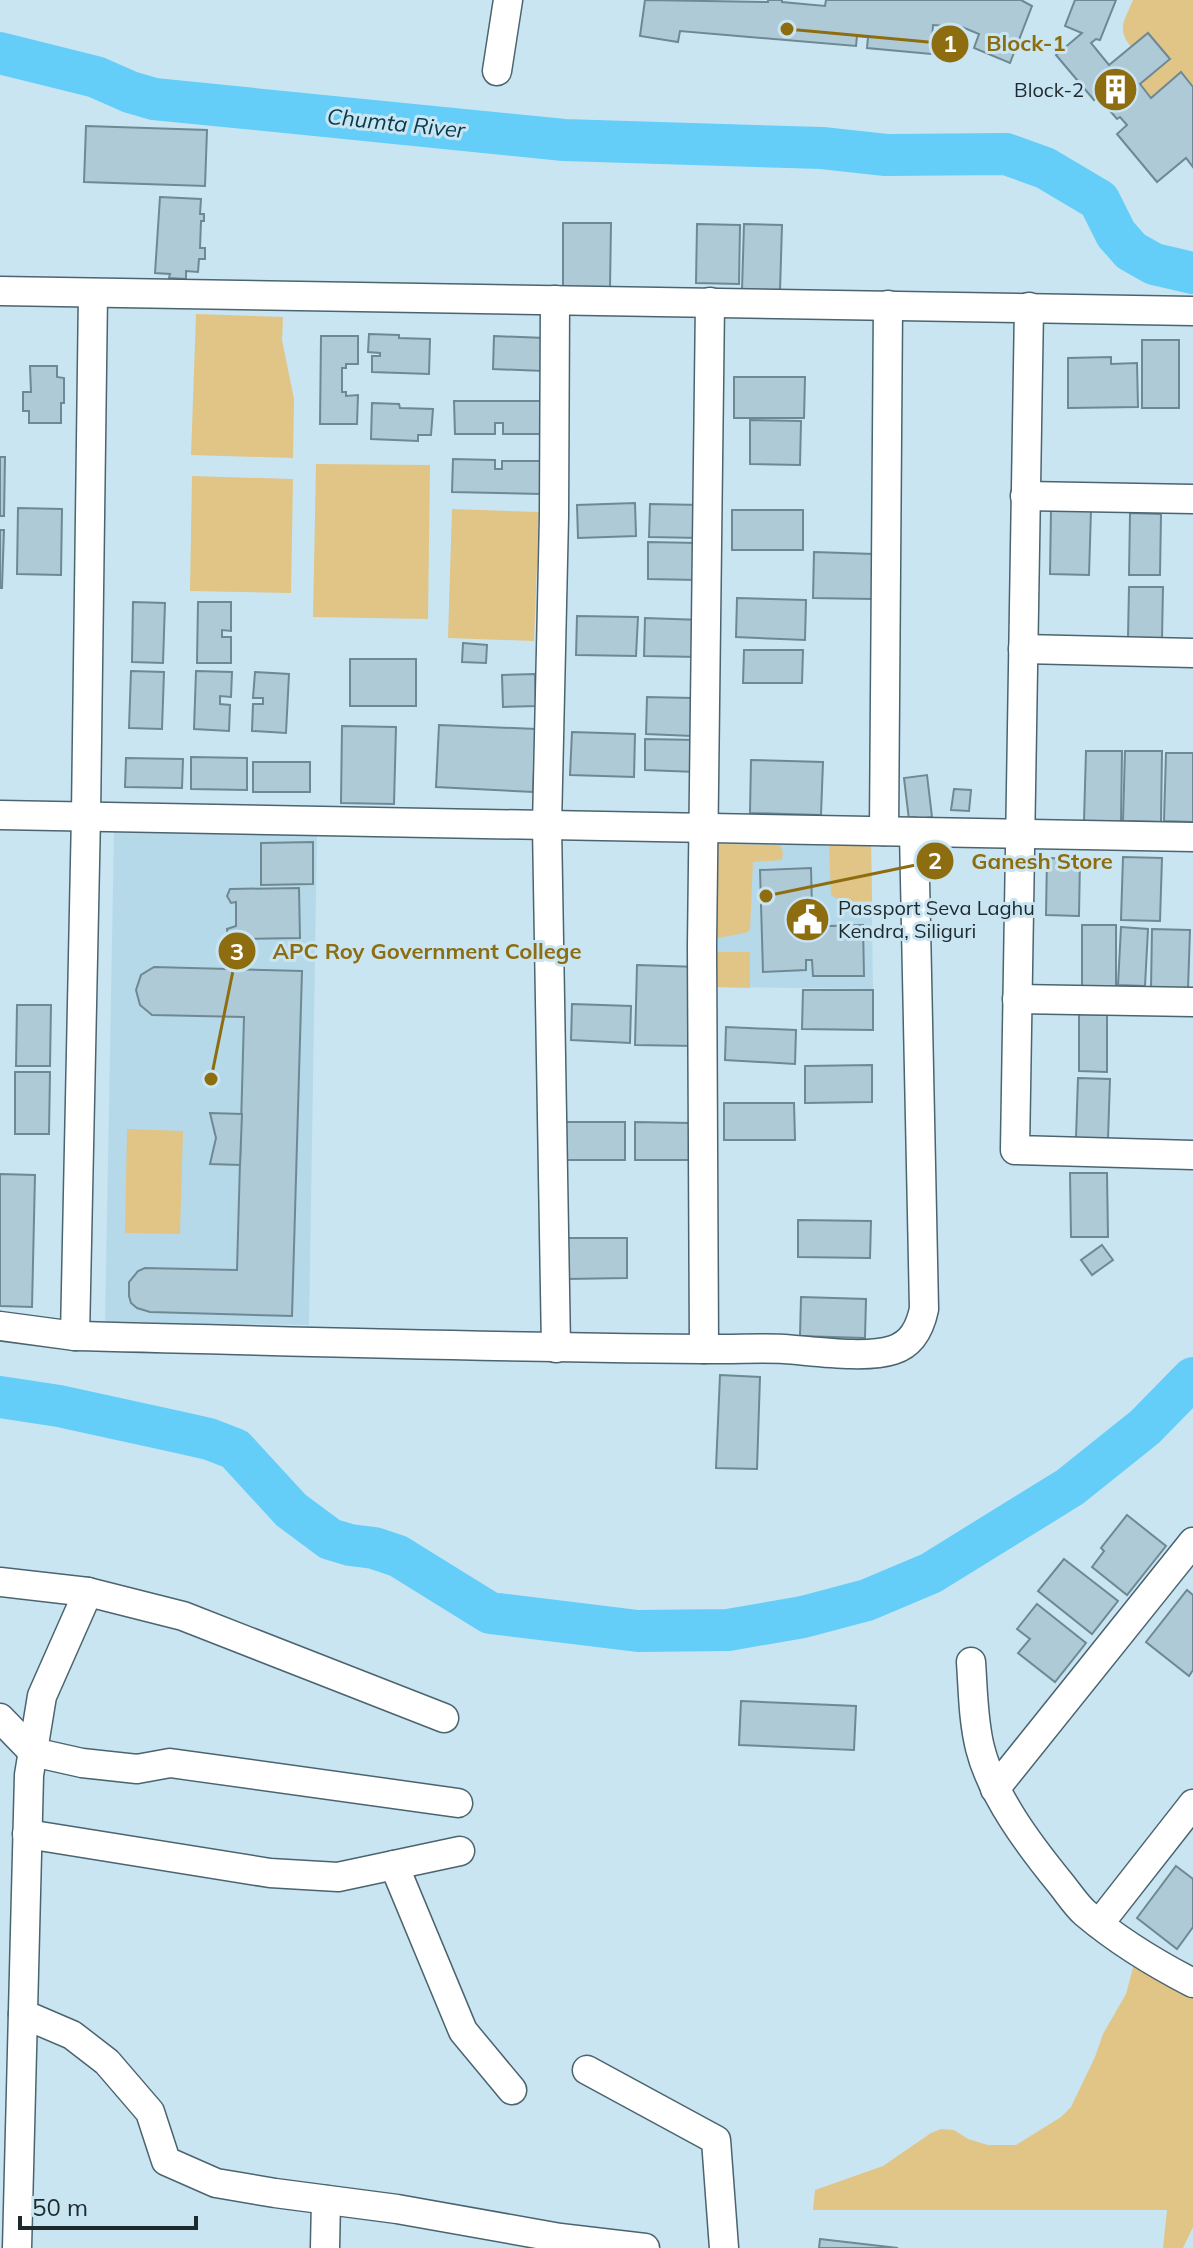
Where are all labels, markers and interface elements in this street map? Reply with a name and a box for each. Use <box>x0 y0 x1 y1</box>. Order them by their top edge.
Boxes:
callout: Block-1 <box>930 21 1081 67</box>
text: 1 <box>943 28 957 58</box>
text: Block-1 <box>986 29 1066 57</box>
building icon: Block-2 <box>1091 66 1139 114</box>
place label: Block-2 <box>1014 77 1084 102</box>
water label: Chumta River <box>326 102 467 144</box>
callout: Ganesh Store <box>915 838 1128 884</box>
text: 2 <box>928 845 942 875</box>
text: Ganesh Store <box>971 847 1113 875</box>
place label: Passport Seva Laghu Kendra, Siliguri <box>838 895 1035 943</box>
public building icon: Passport Seva Laghu Kendra, Siliguri <box>783 896 831 944</box>
callout: APC Roy Government College <box>217 928 598 974</box>
text: 3 <box>230 936 244 966</box>
text: APC Roy Government College <box>273 937 581 965</box>
scale bar <box>20 2180 196 2230</box>
text: 50 m <box>32 2192 88 2222</box>

